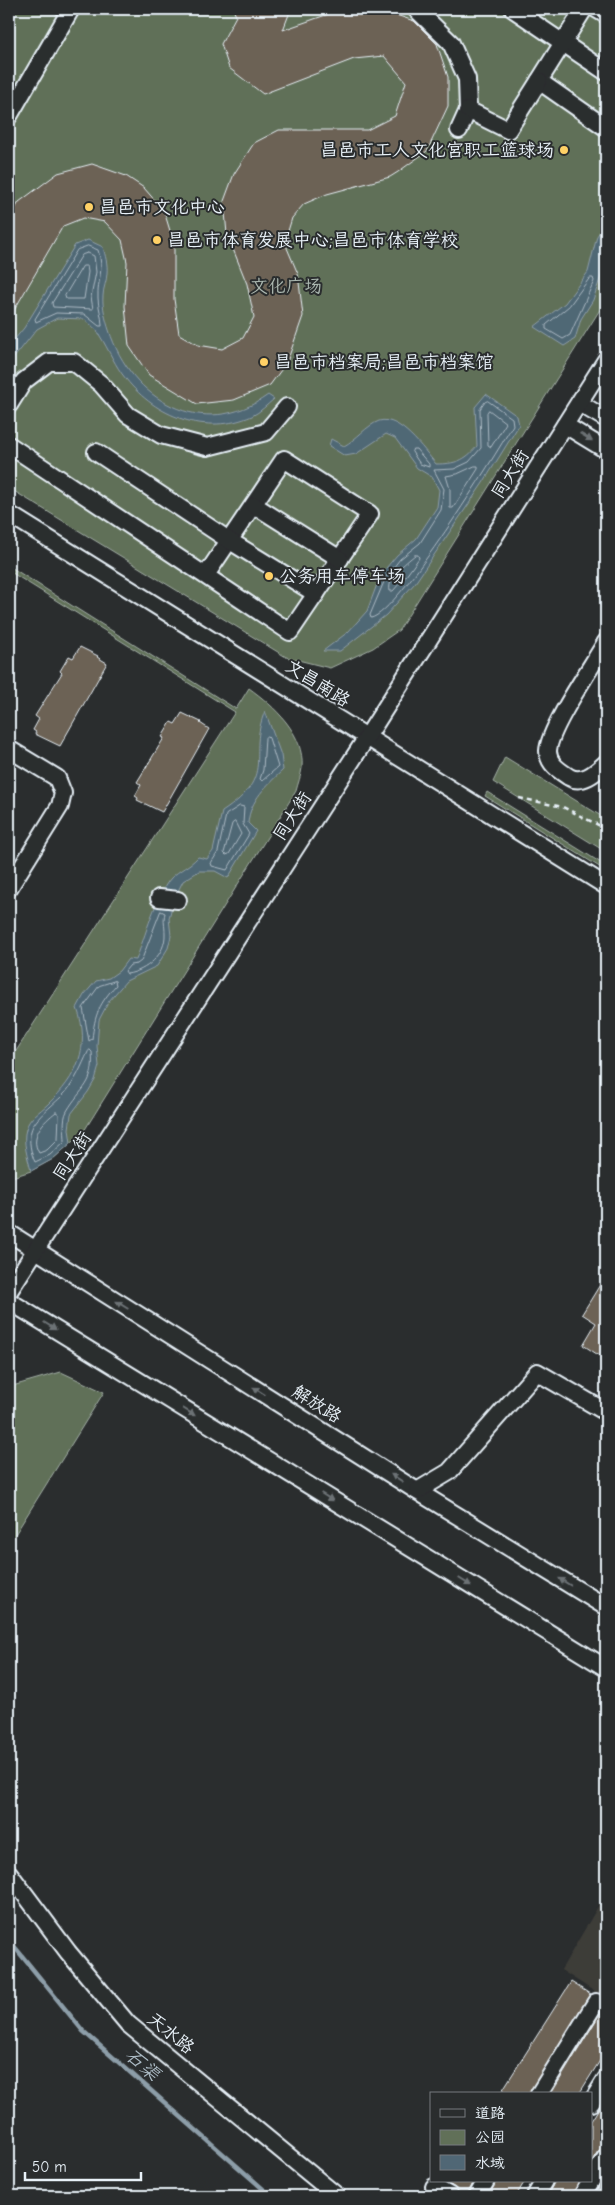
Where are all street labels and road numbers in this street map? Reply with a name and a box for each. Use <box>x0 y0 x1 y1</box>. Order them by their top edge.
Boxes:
street label: 同大街 <box>487 446 534 503</box>
street label: 文昌南路 <box>282 655 354 711</box>
street label: 同大街 <box>269 788 316 845</box>
street label: 同大街 <box>49 1128 96 1185</box>
street label: 解放路 <box>288 1381 345 1428</box>
street label: 天水路 <box>143 2008 198 2059</box>

